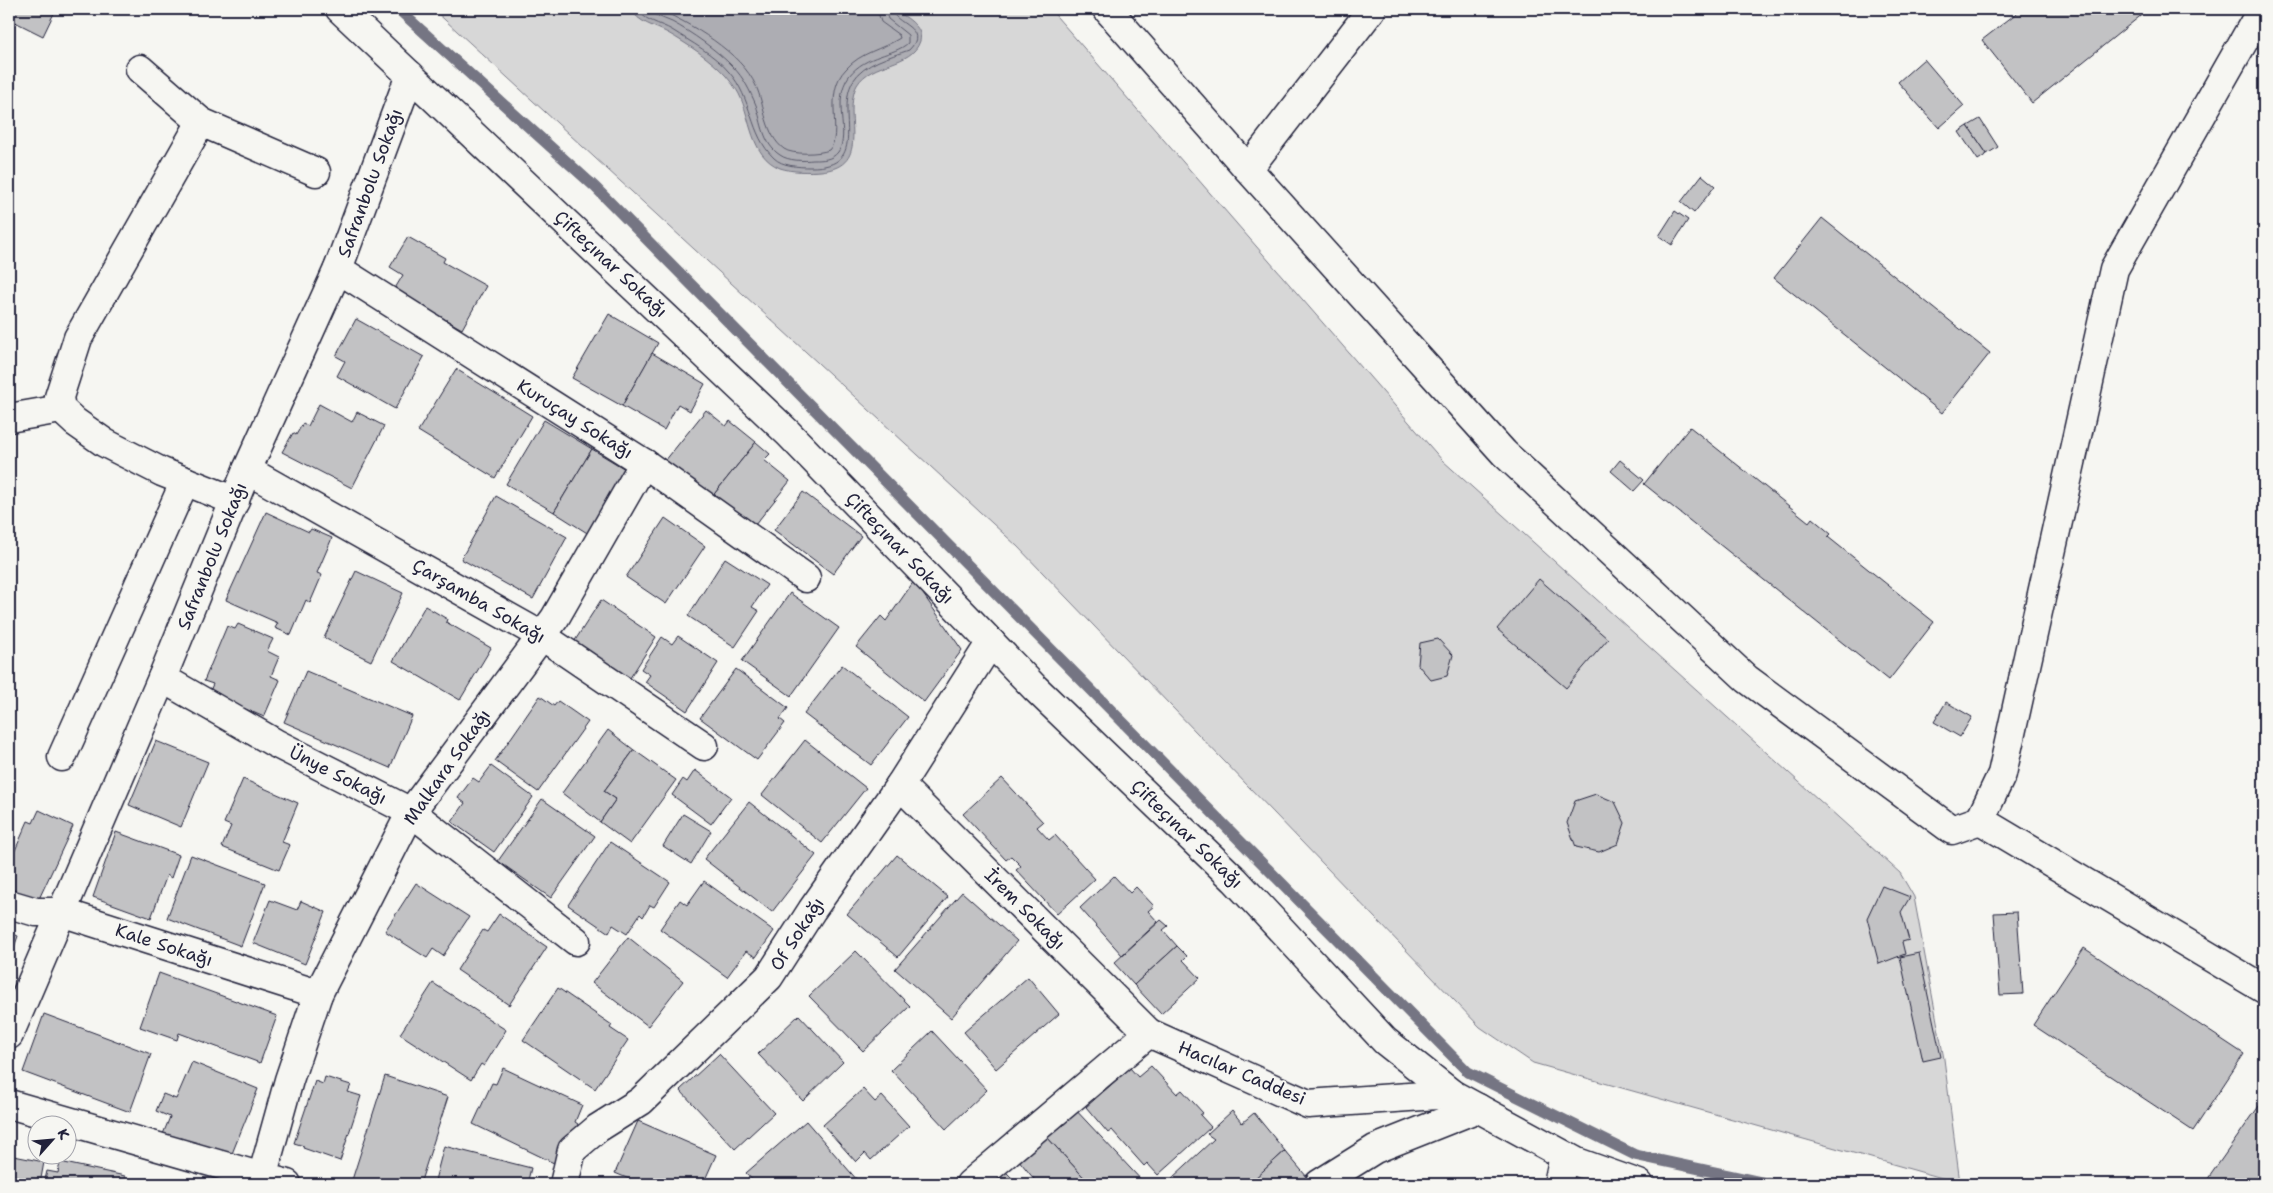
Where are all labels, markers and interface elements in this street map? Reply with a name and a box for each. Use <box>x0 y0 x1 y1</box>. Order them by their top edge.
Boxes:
street label: Safranbolu Sokağı <box>332 105 408 261</box>
street label: Çifteçınar Sokağı <box>549 205 673 323</box>
street label: Kuruçay Sokağı <box>512 374 638 464</box>
street label: Safranbolu Sokağı <box>171 479 253 633</box>
street label: Çifteçınar Sokağı <box>840 487 960 609</box>
street label: Çarşamba Sokağı <box>408 553 550 649</box>
street label: Malkara Sokağı <box>398 704 496 830</box>
street label: Ünye Sokağı <box>285 740 391 810</box>
street label: Çifteçınar Sokağı <box>1126 774 1248 894</box>
street label: İrem Sokağı <box>979 863 1071 955</box>
street label: Of Sokağı <box>764 893 830 975</box>
street label: Kale Sokağı <box>112 918 216 972</box>
street label: Hacılar Caddesi <box>1175 1035 1309 1111</box>
north arrow <box>28 1116 78 1166</box>
text: K <box>53 1126 74 1143</box>

